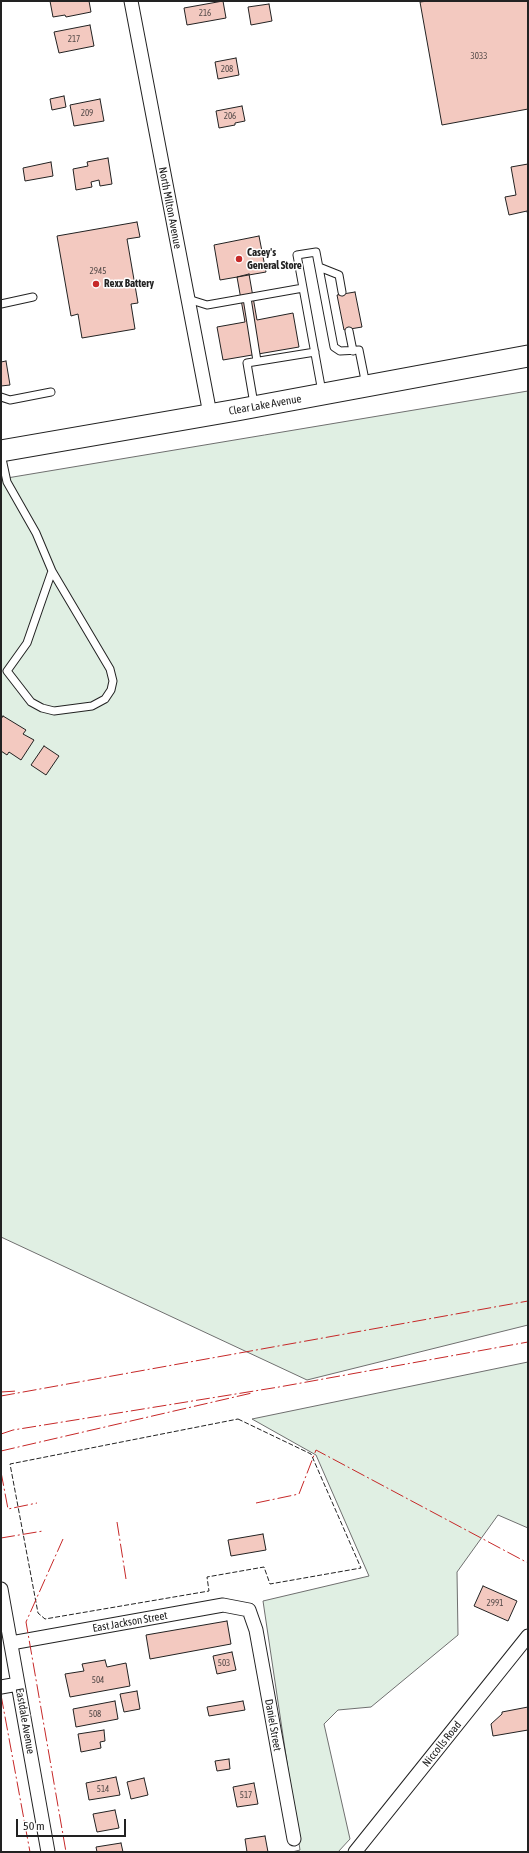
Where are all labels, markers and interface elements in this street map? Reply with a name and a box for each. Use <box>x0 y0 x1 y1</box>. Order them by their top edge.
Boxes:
house number: 216 <box>199 8 211 18</box>
house number: 217 <box>68 34 80 44</box>
house number: 3033 <box>471 51 487 61</box>
house number: 208 <box>221 64 233 74</box>
house number: 209 <box>81 108 93 118</box>
house number: 206 <box>224 111 236 121</box>
street label: North Milton Avenue <box>156 166 184 250</box>
place label: Casey's General Store <box>247 246 302 272</box>
marker: Casey's General Store <box>234 254 244 264</box>
house number: 2945 <box>90 266 106 276</box>
place label: Rexx Battery <box>104 277 154 291</box>
marker: Rexx Battery <box>91 279 101 289</box>
street label: Clear Lake Avenue <box>228 392 302 418</box>
house number: 2991 <box>487 1598 503 1608</box>
street label: East Jackson Street <box>91 1609 169 1635</box>
house number: 503 <box>218 1658 230 1668</box>
house number: 504 <box>92 1675 104 1685</box>
street label: Eastdale Avenue <box>13 1687 37 1755</box>
street label: Daniel Street <box>262 1698 284 1752</box>
house number: 508 <box>89 1709 101 1719</box>
street label: Niccolls Road <box>420 1719 464 1769</box>
house number: 514 <box>97 1784 109 1794</box>
house number: 517 <box>240 1790 252 1800</box>
scale bar <box>18 1811 128 1837</box>
text: 50 m <box>23 1819 45 1833</box>

